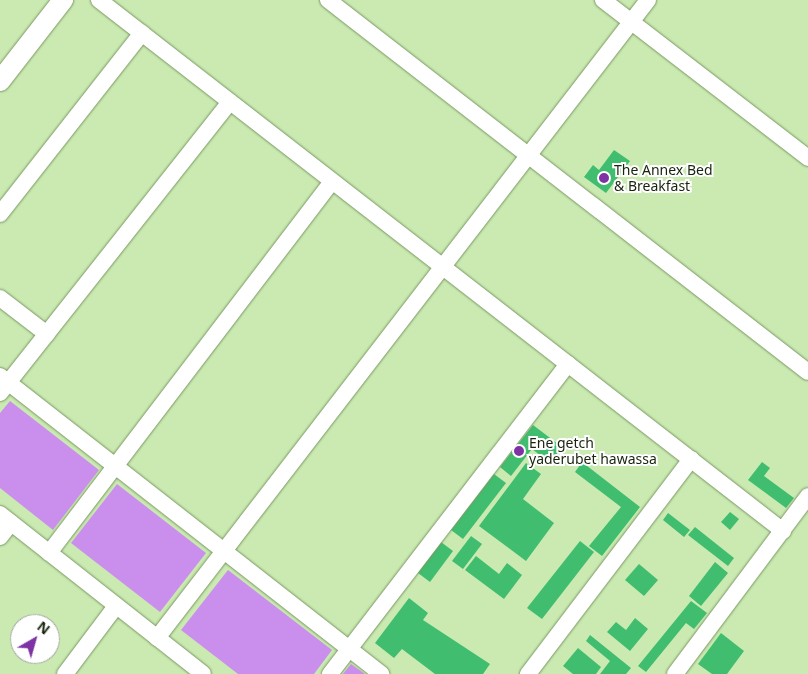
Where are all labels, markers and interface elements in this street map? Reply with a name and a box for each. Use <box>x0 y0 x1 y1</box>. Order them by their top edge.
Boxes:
place label: The Annex Bed & Breakfast <box>614 162 712 194</box>
marker: The Annex Bed & Breakfast <box>598 172 610 184</box>
place label: Ene getch yaderubet hawassa <box>529 435 657 468</box>
marker: Ene getch yaderubet hawassa <box>513 445 525 457</box>
north arrow <box>10 614 60 664</box>
text: N <box>34 617 54 639</box>

